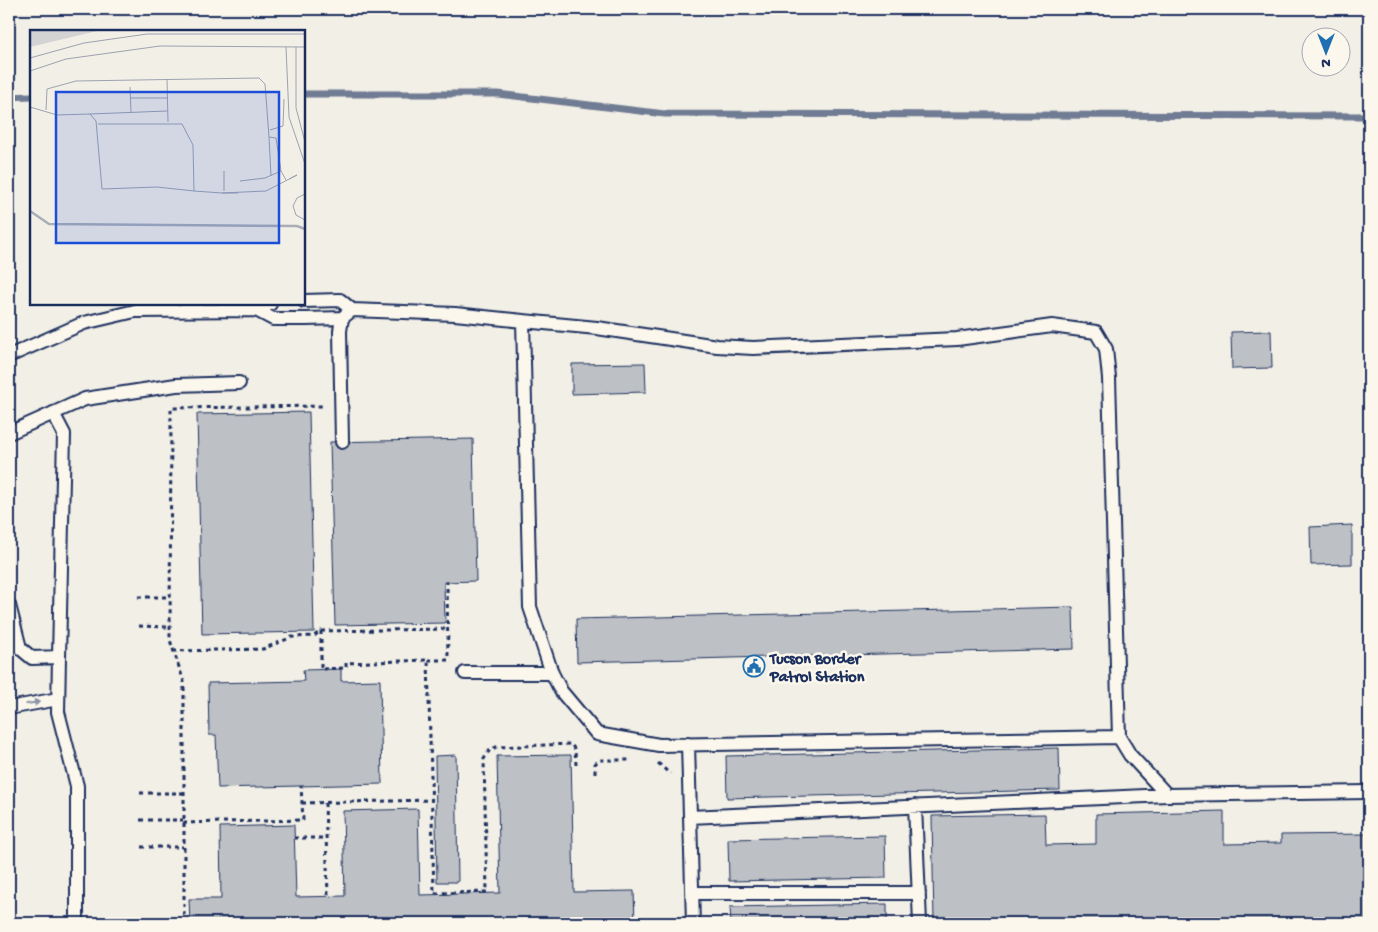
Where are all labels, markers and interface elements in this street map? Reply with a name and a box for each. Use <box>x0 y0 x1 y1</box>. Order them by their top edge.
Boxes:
north arrow <box>1300 28 1350 78</box>
inset map <box>30 30 305 305</box>
text: N <box>1321 54 1331 71</box>
place label: Tucson Border Patrol Station <box>768 651 865 688</box>
public building icon: Tucson Border Patrol Station <box>742 654 766 678</box>
one-way arrow <box>26 699 42 707</box>

